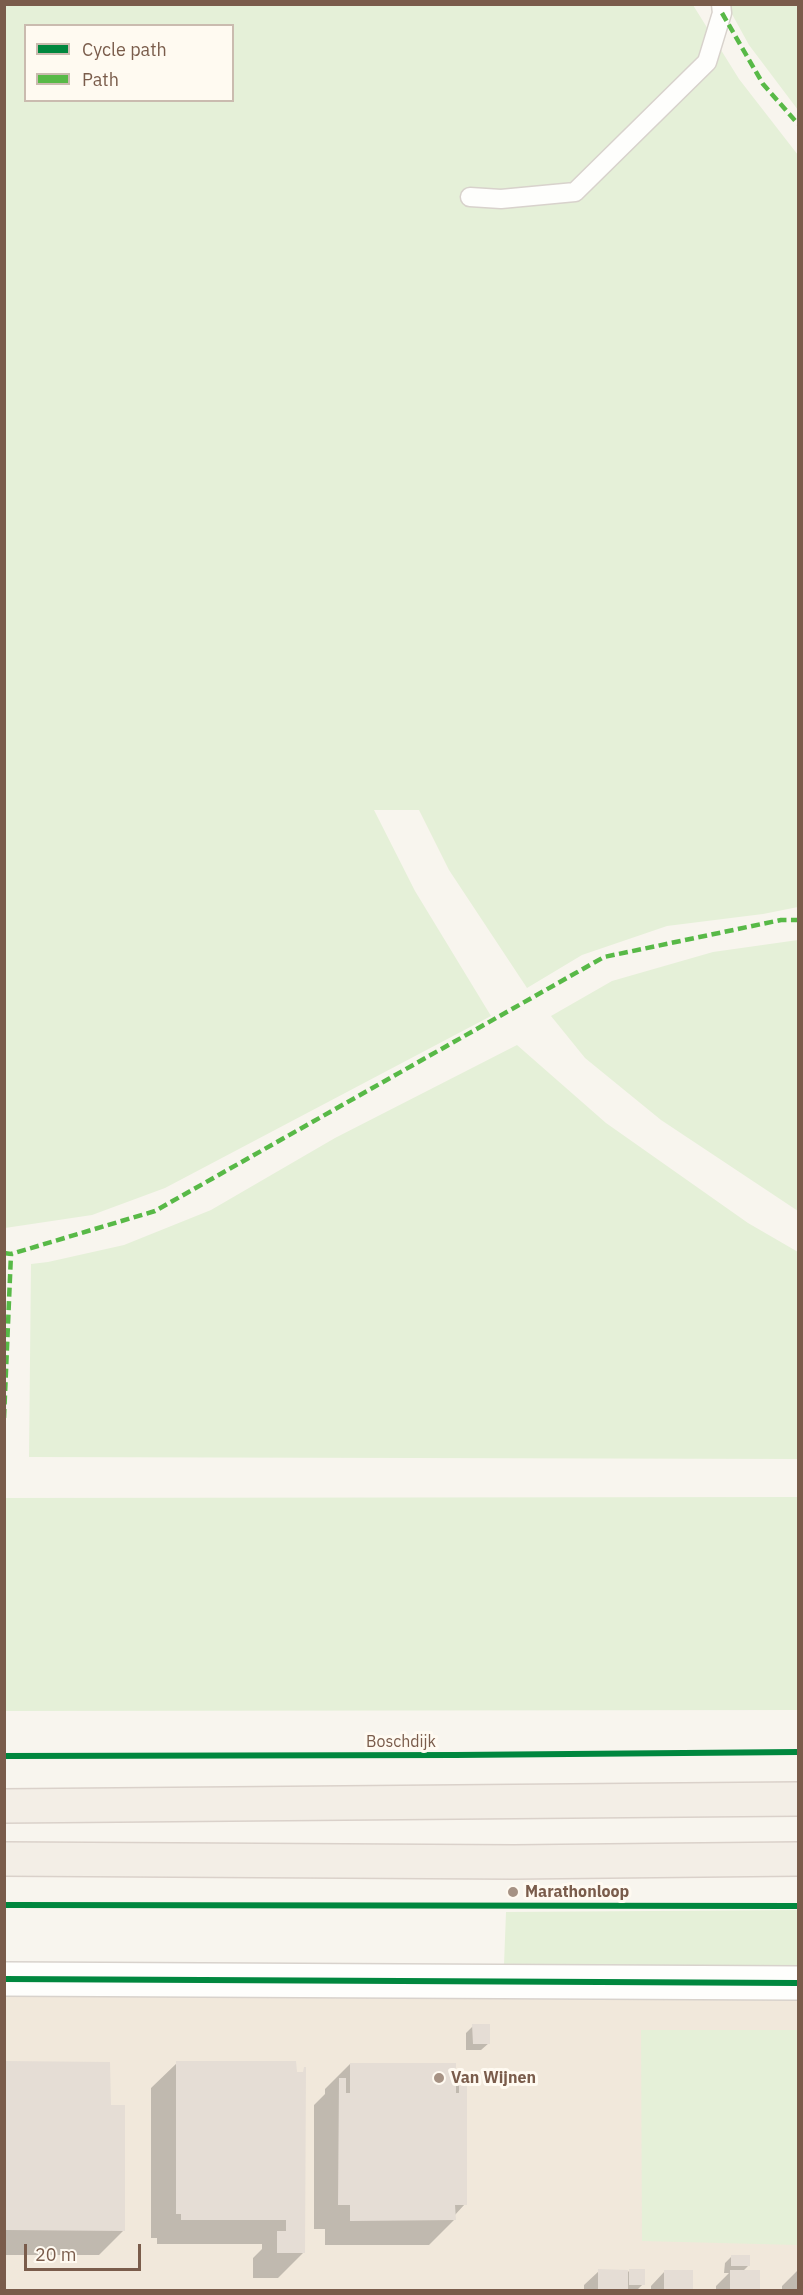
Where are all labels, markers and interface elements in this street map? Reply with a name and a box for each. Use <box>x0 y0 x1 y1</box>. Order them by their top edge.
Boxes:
legend <box>24 24 234 102</box>
text: Cycle path <box>82 38 167 61</box>
text: Path <box>82 68 119 91</box>
street label: Boschdijk <box>366 1732 436 1752</box>
place label: Marathonloop <box>525 1882 629 1902</box>
marker: Marathonloop <box>506 1885 520 1899</box>
place label: Van Wijnen <box>451 2068 536 2088</box>
marker: Van Wijnen <box>432 2071 446 2085</box>
scale bar <box>27 2232 144 2270</box>
text: 20 m <box>35 2243 77 2266</box>

